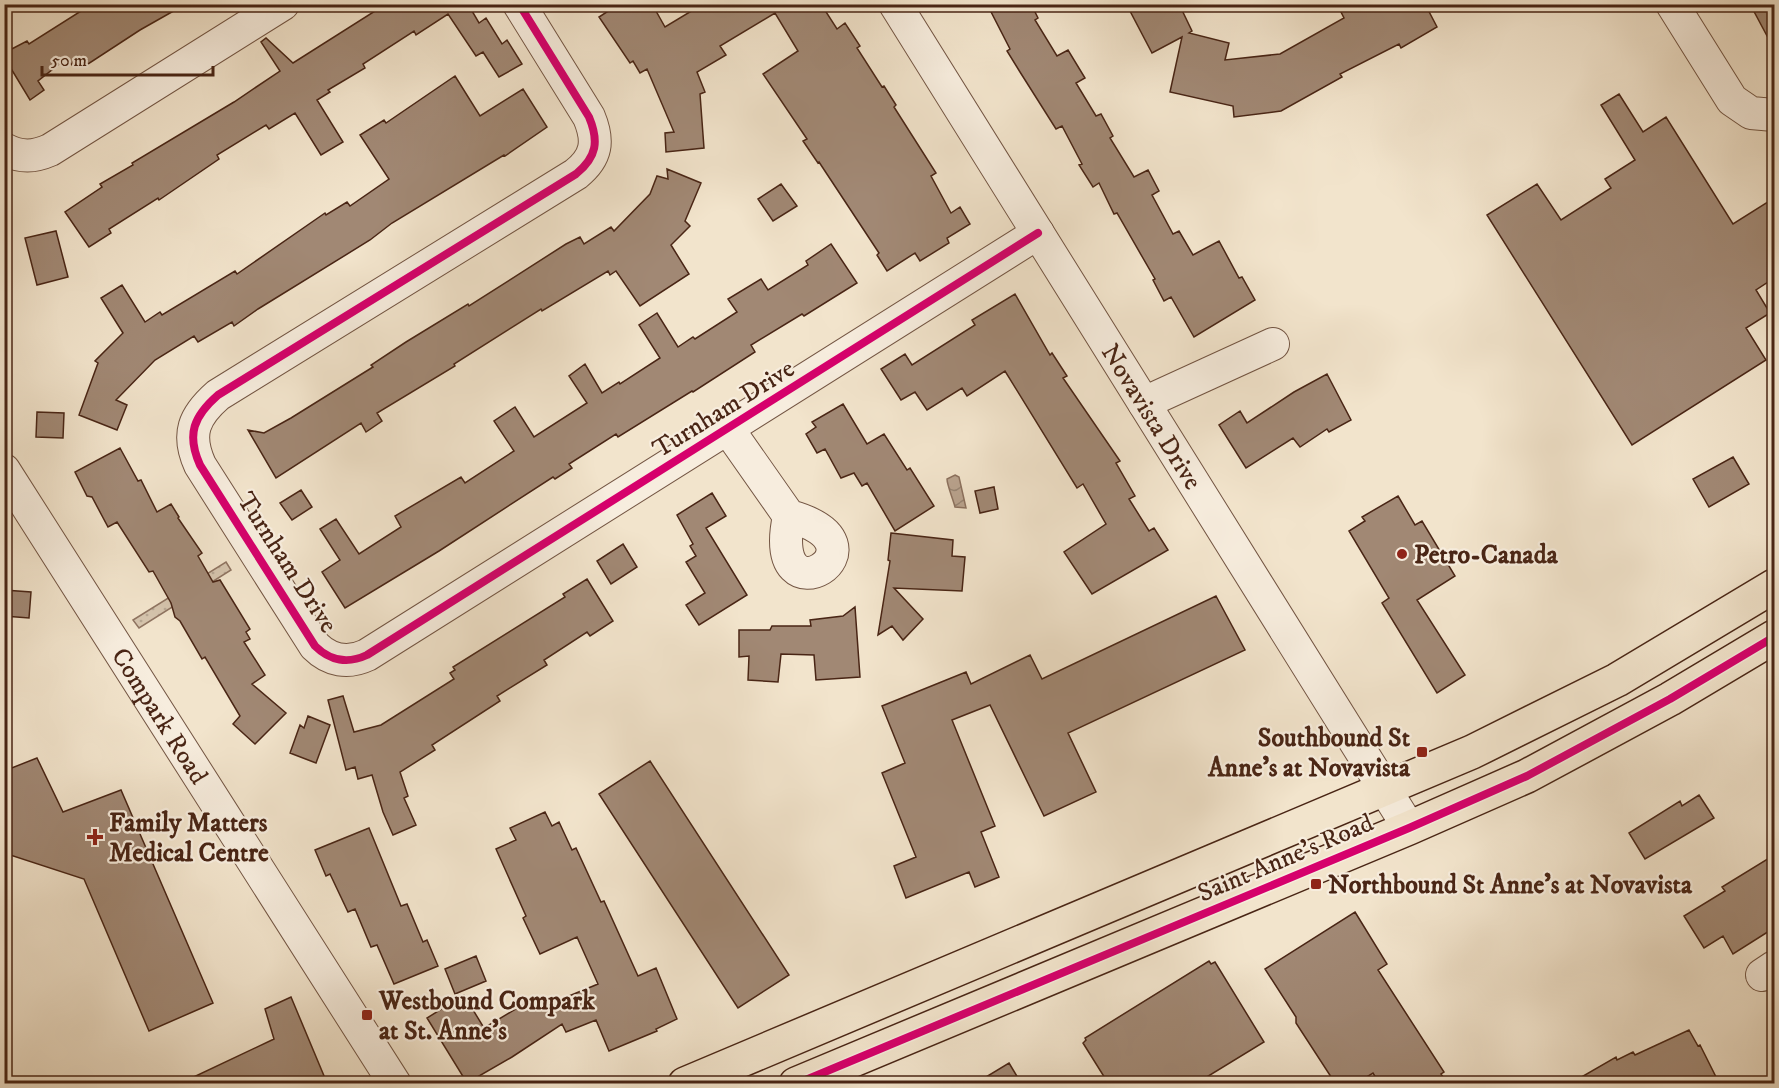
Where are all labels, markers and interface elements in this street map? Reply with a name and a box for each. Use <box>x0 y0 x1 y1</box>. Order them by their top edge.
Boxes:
scale bar <box>42 39 213 77</box>
text: 50 m <box>51 50 87 72</box>
street label: Novavista Drive <box>1093 338 1209 496</box>
street label: Turnham Drive <box>647 353 801 466</box>
street label: Turnham Drive <box>229 486 345 639</box>
place label: Petro-Canada <box>1414 539 1559 572</box>
marker: Petro-Canada <box>1395 547 1409 561</box>
street label: Compark Road <box>103 642 215 791</box>
place label: Southbound St Anne's at Novavista <box>1207 722 1411 785</box>
marker: Southbound St Anne's at Novavista <box>1415 745 1429 759</box>
place label: Family Matters Medical Centre <box>109 807 269 870</box>
street label: Saint Anne's Road <box>1193 807 1378 910</box>
marker: Family Matters Medical Centre <box>86 828 104 846</box>
place label: Northbound St Anne's at Novavista <box>1328 869 1693 902</box>
marker: Northbound St Anne's at Novavista <box>1309 877 1323 891</box>
place label: Westbound Compark at St. Anne's <box>378 985 596 1048</box>
marker: Westbound Compark at St. Anne's <box>360 1008 374 1022</box>

